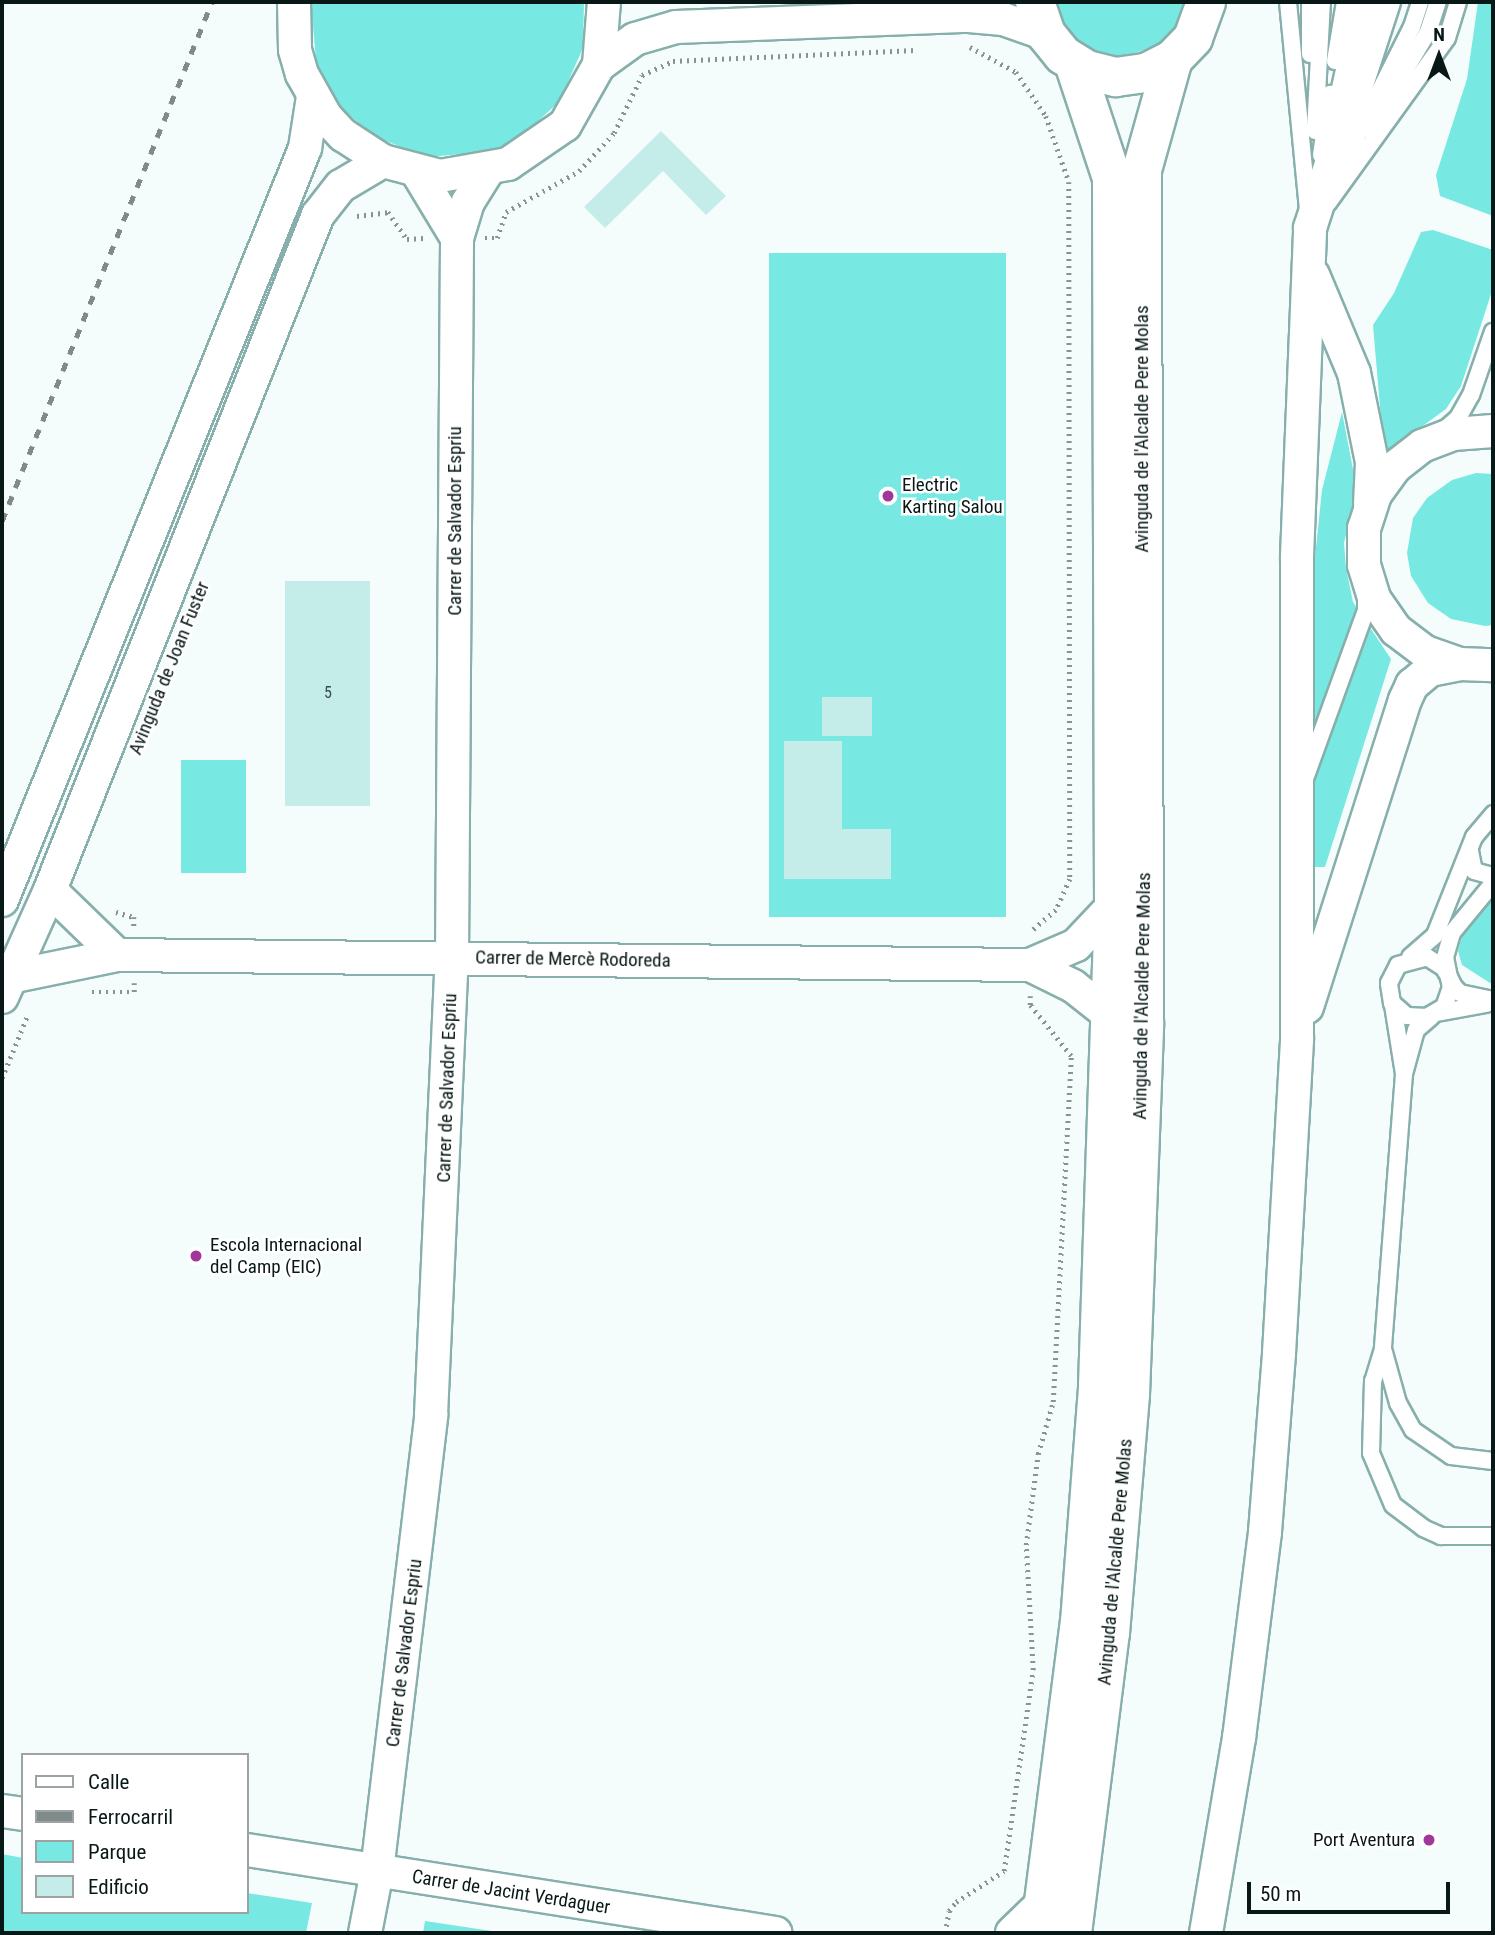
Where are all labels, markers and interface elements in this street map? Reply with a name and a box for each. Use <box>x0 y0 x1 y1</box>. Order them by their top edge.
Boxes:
north arrow <box>1404 21 1474 91</box>
text: N <box>1433 23 1445 46</box>
street label: Avinguda de l'Alcalde Pere Molas <box>1131 305 1153 553</box>
street label: Carrer de Salvador Espriu <box>444 426 466 616</box>
place label: Electric Karting Salou <box>902 474 1003 518</box>
marker: Electric Karting Salou <box>880 488 896 504</box>
street label: Avinguda de Joan Fuster <box>124 578 214 758</box>
house number: 5 <box>324 683 332 703</box>
street label: Avinguda de l'Alcalde Pere Molas <box>1128 872 1156 1120</box>
street label: Carrer de Mercè Rodoreda <box>475 946 671 972</box>
street label: Carrer de Salvador Espriu <box>432 993 462 1183</box>
place label: Escola Internacional del Camp (EIC) <box>210 1234 362 1278</box>
marker: Escola Internacional del Camp (EIC) <box>188 1248 204 1264</box>
street label: Avinguda de l'Alcalde Pere Molas <box>1093 1438 1137 1686</box>
street label: Carrer de Salvador Espriu <box>381 1558 427 1748</box>
legend <box>21 1753 248 1914</box>
text: Calle <box>88 1770 129 1794</box>
text: Ferrocarril <box>88 1805 173 1829</box>
place label: Port Aventura <box>1313 1829 1415 1851</box>
marker: Port Aventura <box>1421 1832 1437 1848</box>
text: Parque <box>88 1840 146 1864</box>
street label: Carrer de Jacint Verdaguer <box>410 1865 612 1919</box>
scale bar <box>1250 1868 1453 1912</box>
text: Edificio <box>88 1875 149 1899</box>
text: 50 m <box>1260 1882 1301 1906</box>

